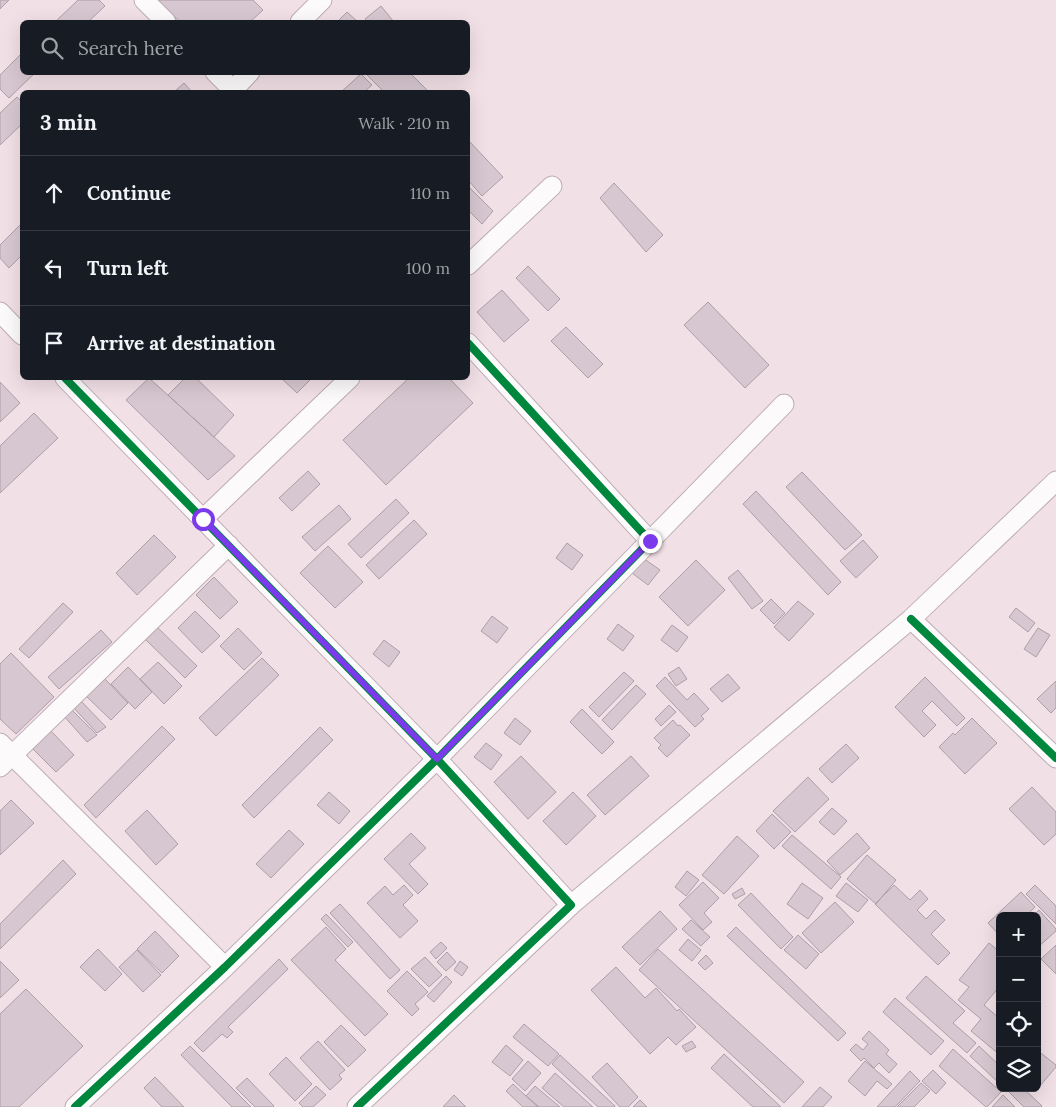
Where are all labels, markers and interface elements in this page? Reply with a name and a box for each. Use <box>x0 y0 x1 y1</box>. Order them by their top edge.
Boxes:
search box <box>20 20 470 75</box>
icon: search <box>38 34 66 62</box>
text: Search here <box>78 36 184 60</box>
text: 3 min <box>40 109 97 136</box>
text: Walk · 210 m <box>358 113 450 133</box>
icon: ahead <box>40 179 68 207</box>
text: Continue <box>87 181 171 205</box>
text: 110 m <box>410 183 450 203</box>
icon: left <box>40 254 68 282</box>
text: Turn left <box>87 256 168 280</box>
text: 100 m <box>406 258 450 278</box>
icon: arrive <box>40 329 68 357</box>
text: Arrive at destination <box>87 331 276 355</box>
route start <box>192 508 215 531</box>
route end <box>639 530 662 553</box>
map controls <box>996 912 1041 1092</box>
button: + <box>996 912 1041 957</box>
button: − <box>996 957 1041 1002</box>
button: locate <box>996 1002 1041 1047</box>
button: layers <box>996 1047 1041 1092</box>

